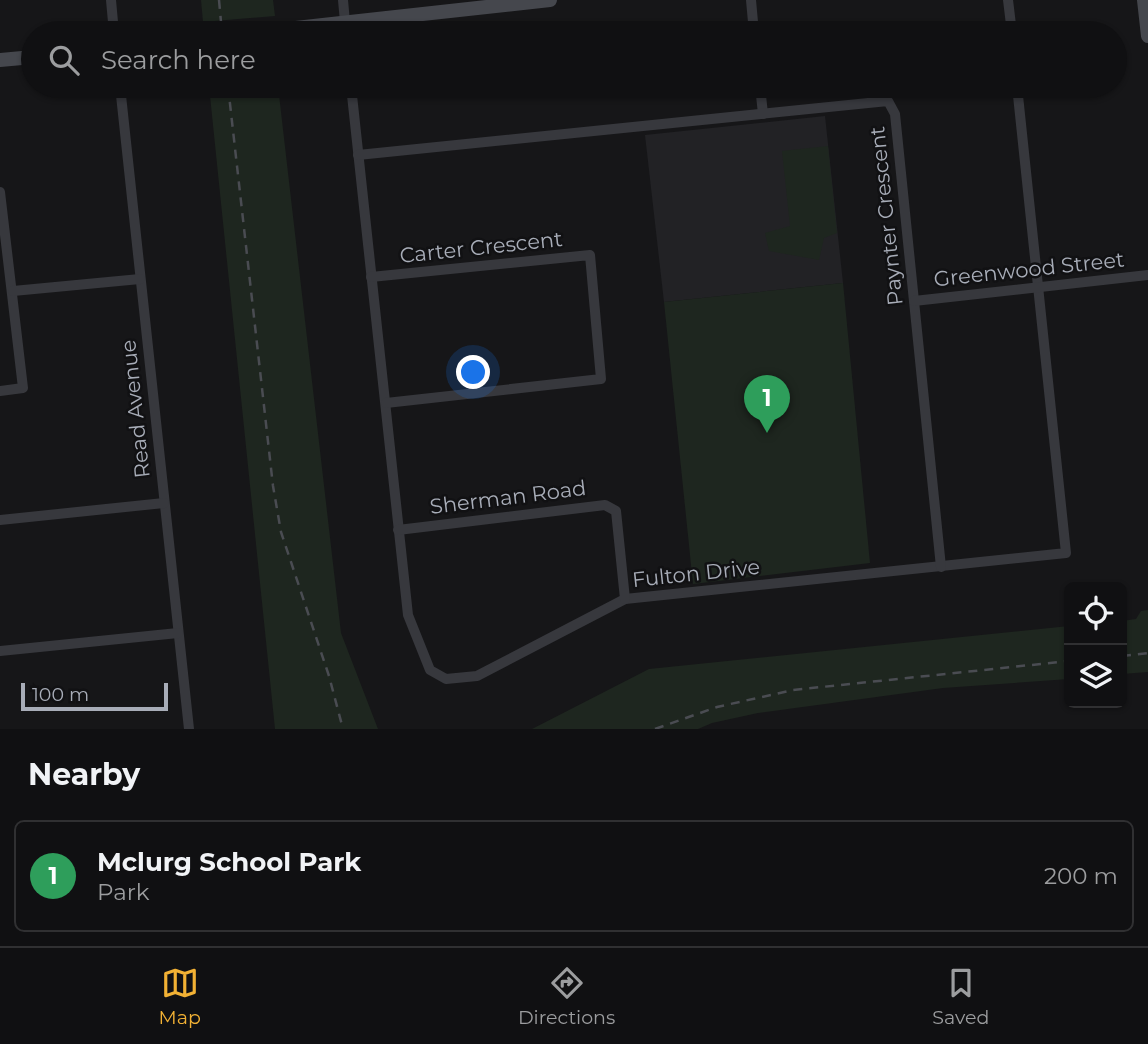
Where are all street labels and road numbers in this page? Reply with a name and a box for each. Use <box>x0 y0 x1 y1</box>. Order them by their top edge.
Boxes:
street label: Paynter Crescent <box>864 125 908 307</box>
street label: Carter Crescent <box>398 226 564 268</box>
street label: Greenwood Street <box>932 247 1126 291</box>
street label: Read Avenue <box>115 339 155 479</box>
street label: Sherman Road <box>428 475 588 519</box>
street label: Fulton Drive <box>631 554 761 592</box>

